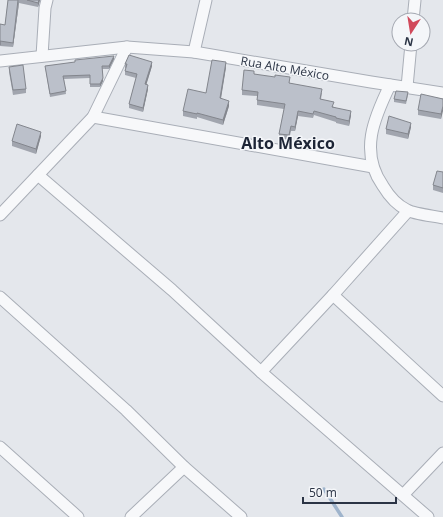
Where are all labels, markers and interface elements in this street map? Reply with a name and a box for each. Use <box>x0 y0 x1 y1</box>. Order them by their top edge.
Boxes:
north arrow <box>391 12 431 52</box>
text: N <box>403 34 415 51</box>
street label: Rua Alto México <box>239 52 331 84</box>
district label: Alto México <box>241 132 335 154</box>
scale bar <box>303 479 396 505</box>
text: 50 m <box>309 484 337 501</box>

